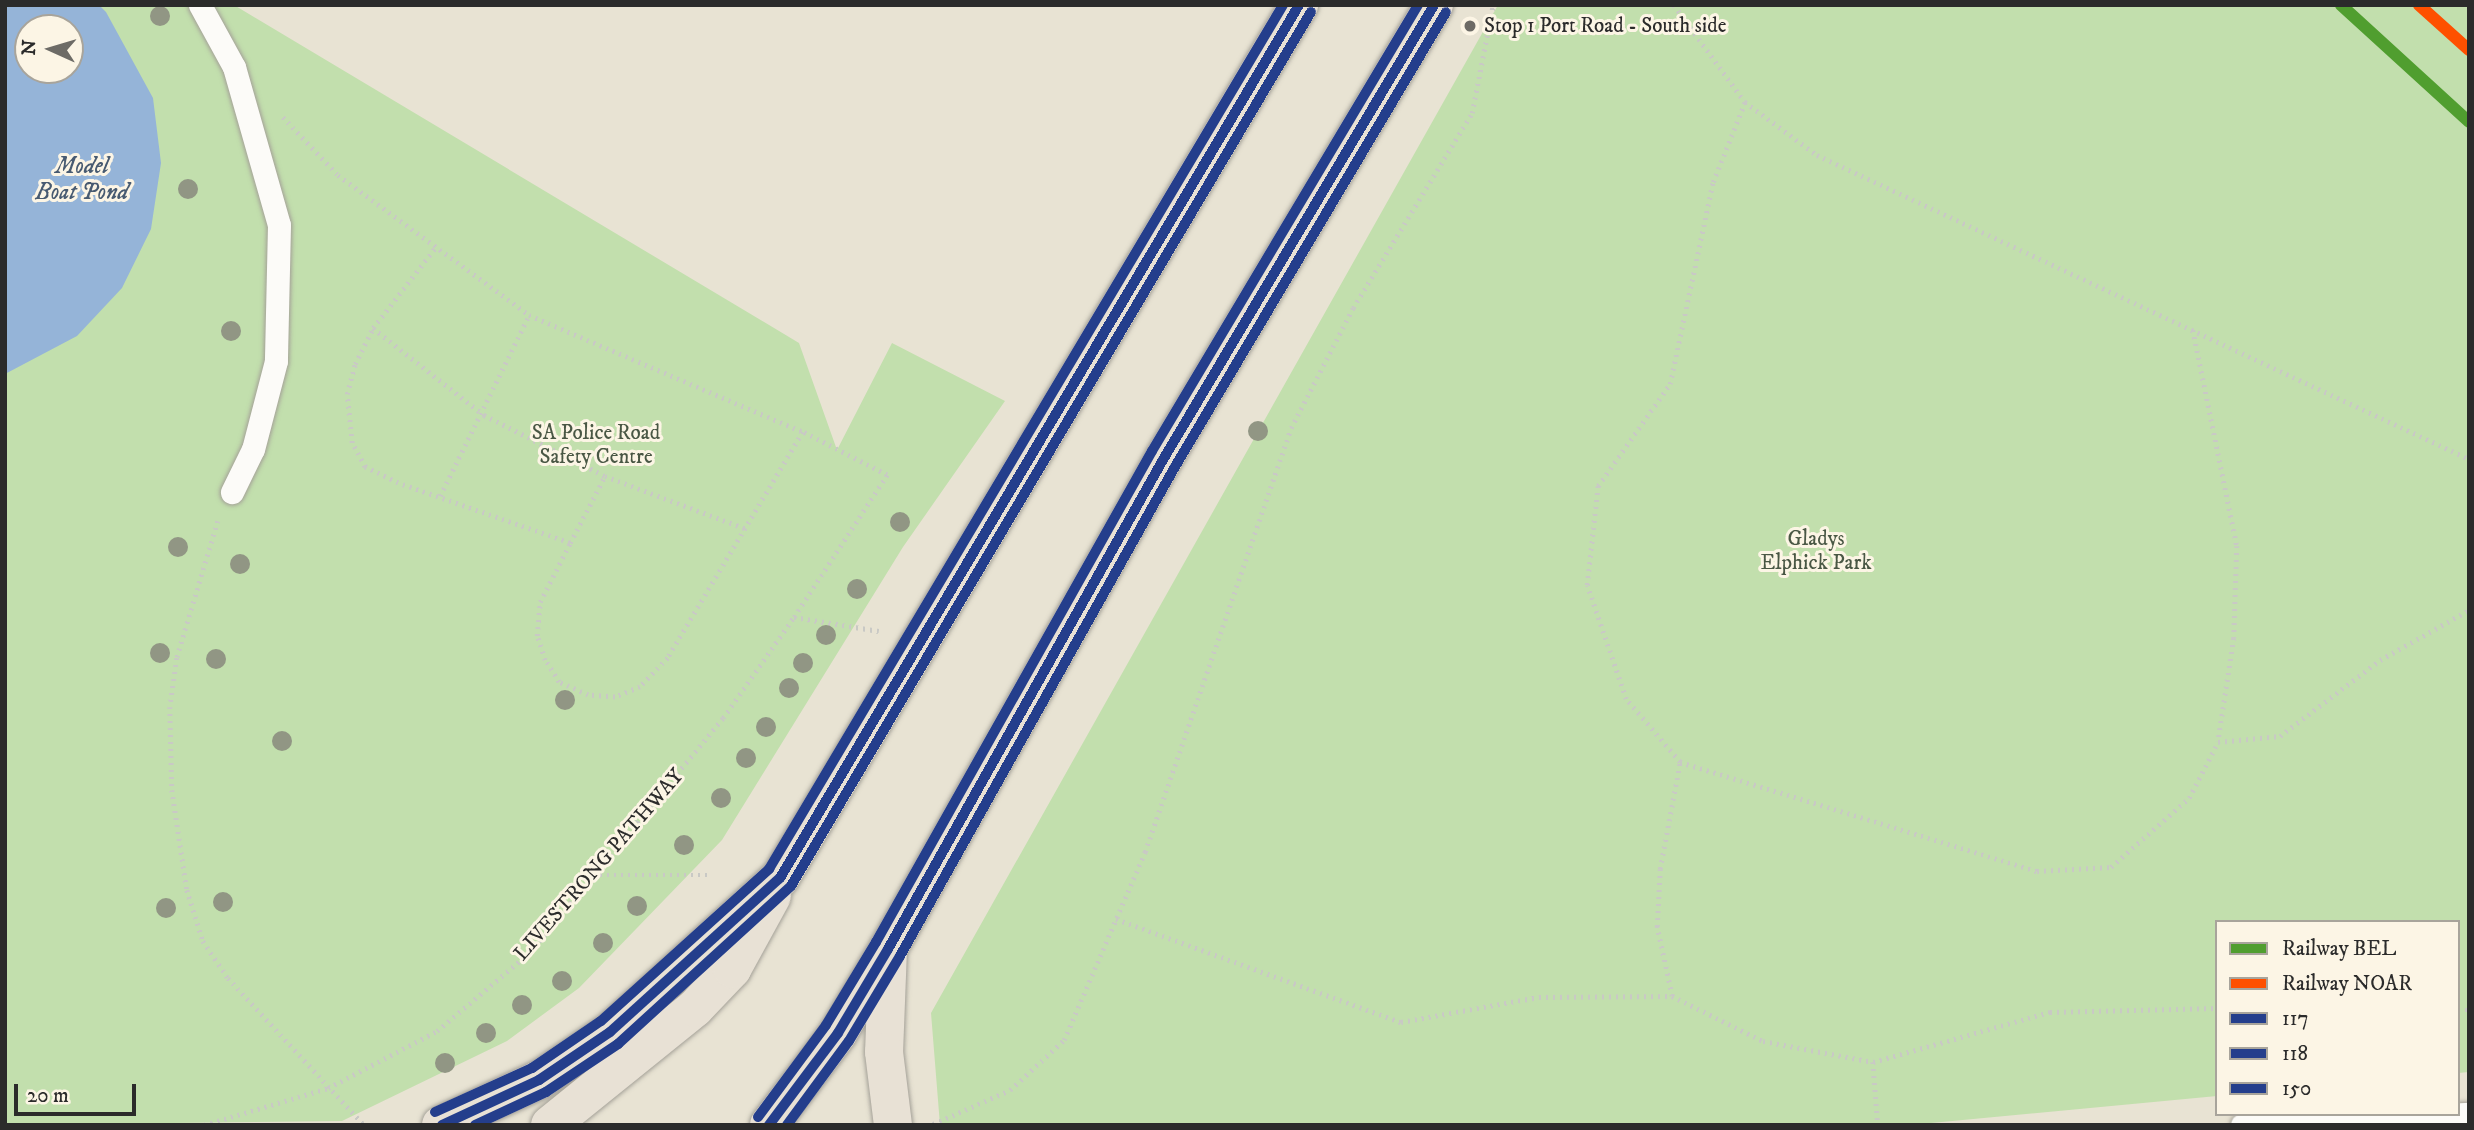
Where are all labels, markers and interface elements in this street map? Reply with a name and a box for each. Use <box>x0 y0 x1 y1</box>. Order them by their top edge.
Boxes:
place label: Stop 1 Port Road - South side <box>1484 13 1726 39</box>
north arrow <box>14 14 84 84</box>
marker: Stop 1 Port Road - South side <box>1462 18 1478 34</box>
text: N <box>18 39 42 56</box>
water label: Model Boat Pond <box>35 153 129 207</box>
park label: SA Police Road Safety Centre <box>532 420 660 470</box>
park label: Gladys Elphick Park <box>1760 526 1872 576</box>
street label: LIVESTRONG PATHWAY <box>509 764 689 966</box>
legend <box>2215 920 2460 1116</box>
text: Railway BEL <box>2282 936 2396 962</box>
text: Railway NOAR <box>2282 971 2412 997</box>
text: 117 <box>2282 1006 2309 1032</box>
text: 118 <box>2282 1041 2308 1067</box>
scale bar <box>18 1070 140 1114</box>
text: 150 <box>2282 1076 2311 1102</box>
text: 20 m <box>27 1083 69 1109</box>

